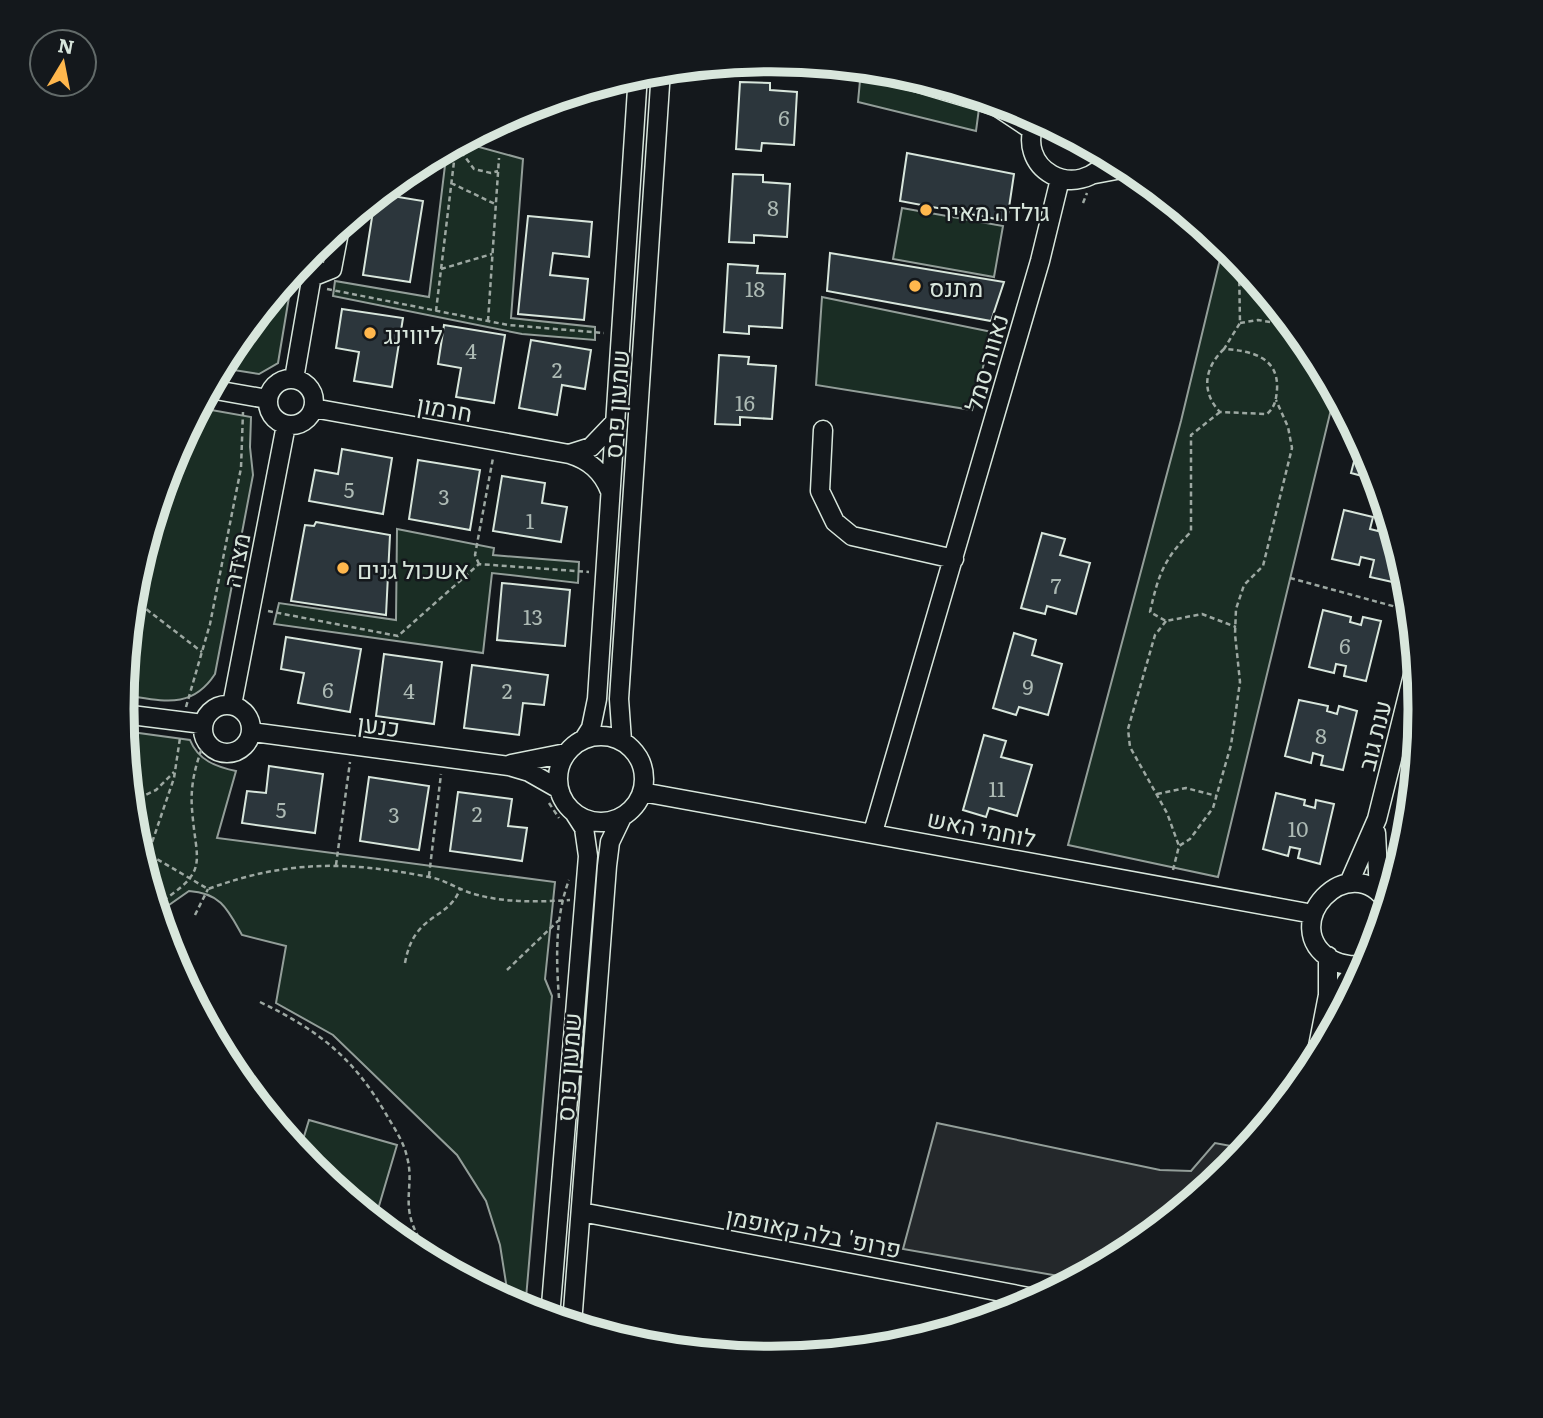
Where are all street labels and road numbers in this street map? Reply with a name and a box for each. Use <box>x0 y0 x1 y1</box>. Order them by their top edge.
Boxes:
street label: נאווה סמל <box>954 309 1016 415</box>
street label: שמעון פרס <box>594 348 636 460</box>
street label: חרמון <box>415 385 475 429</box>
street label: מצדה <box>213 530 257 590</box>
street label: ענת גוב <box>1347 696 1399 774</box>
street label: כנען <box>356 704 402 744</box>
street label: לוחמי האש <box>925 799 1039 855</box>
street label: שמעון פרס <box>546 1011 588 1123</box>
street label: פרופ' בלה קאופמן <box>723 1197 905 1265</box>

